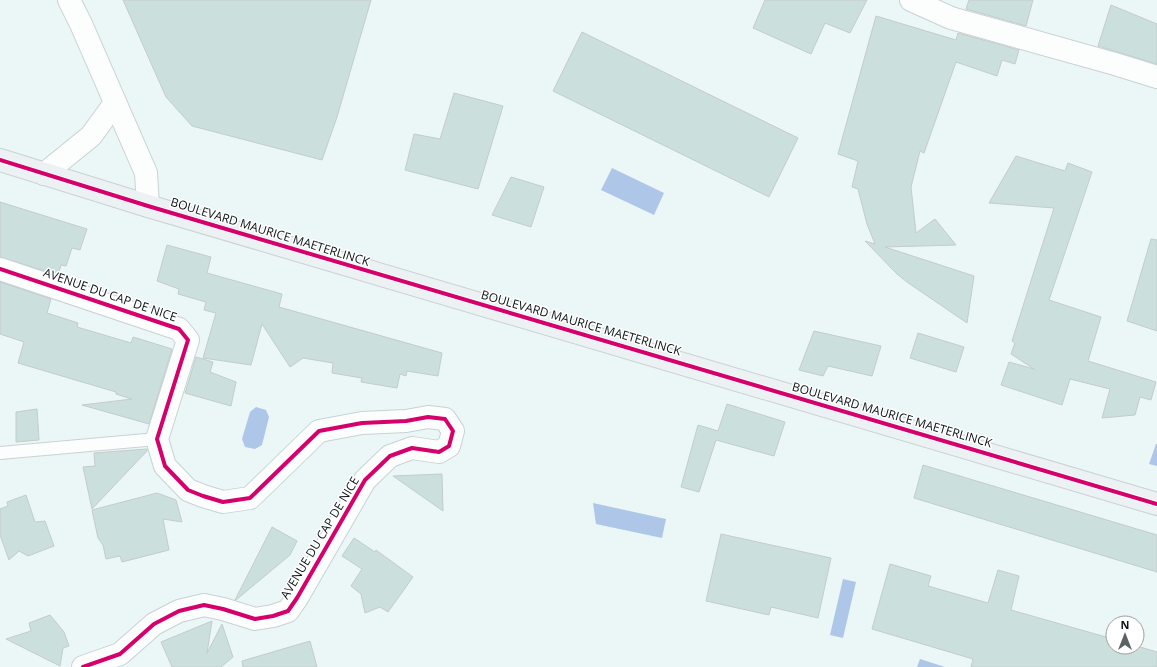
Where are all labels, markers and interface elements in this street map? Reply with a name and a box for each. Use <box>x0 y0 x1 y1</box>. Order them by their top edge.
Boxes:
street label: BOULEVARD MAURICE MAETERLINCK <box>169 193 372 270</box>
street label: AVENUE DU CAP DE NICE <box>41 264 179 325</box>
street label: BOULEVARD MAURICE MAETERLINCK <box>479 286 684 359</box>
street label: BOULEVARD MAURICE MAETERLINCK <box>790 378 995 451</box>
street label: AVENUE DU CAP DE NICE <box>276 473 363 602</box>
north arrow <box>1105 615 1145 655</box>
text: N <box>1121 617 1129 632</box>

